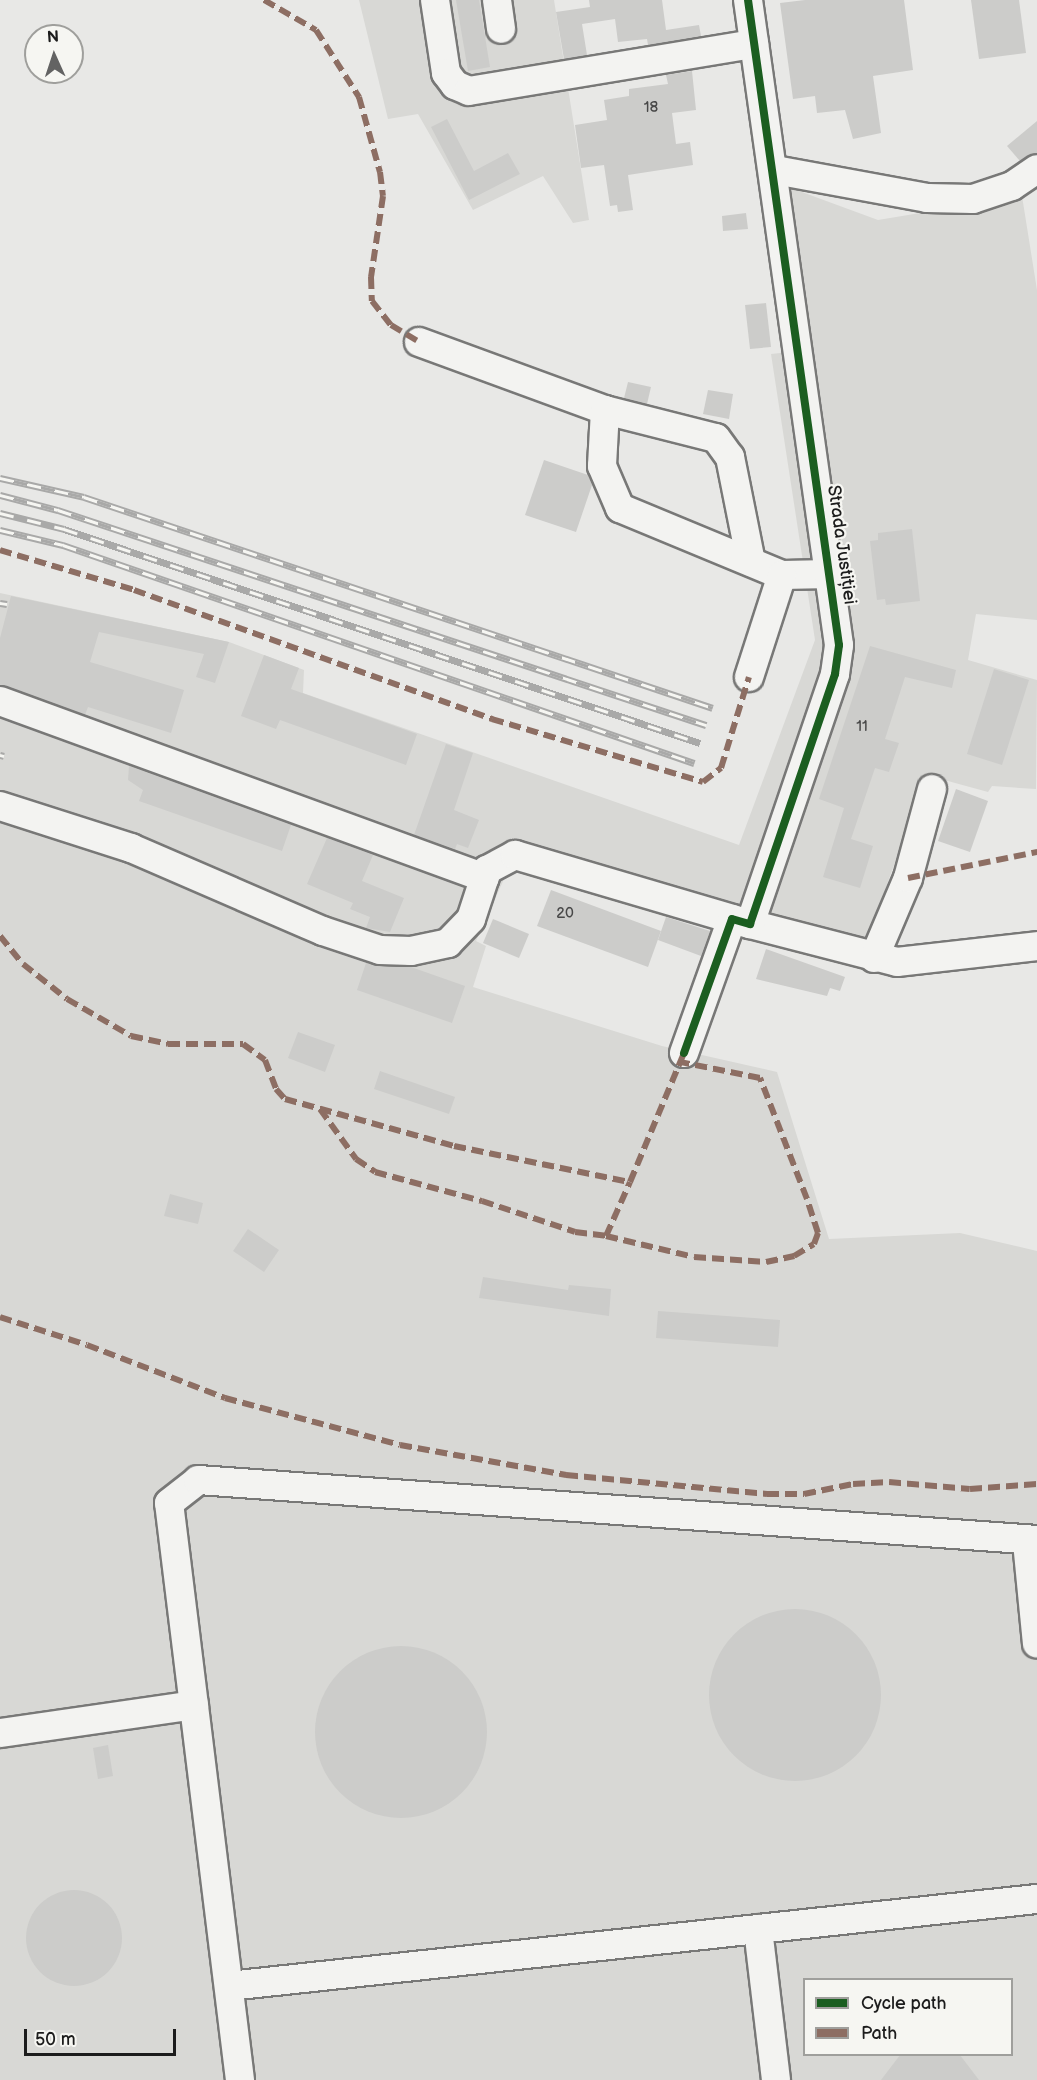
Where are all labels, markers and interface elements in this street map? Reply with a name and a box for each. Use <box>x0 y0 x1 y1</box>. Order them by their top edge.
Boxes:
north arrow <box>24 24 84 84</box>
text: N <box>47 28 60 47</box>
house number: 18 <box>644 99 658 117</box>
street label: Strada Justiției <box>822 483 860 607</box>
house number: 11 <box>856 718 868 736</box>
house number: 20 <box>556 905 574 923</box>
legend <box>803 1978 1013 2056</box>
text: Cycle path <box>861 1993 947 2014</box>
scale bar <box>27 2017 178 2055</box>
text: Path <box>861 2023 897 2044</box>
text: 50 m <box>35 2029 76 2050</box>

